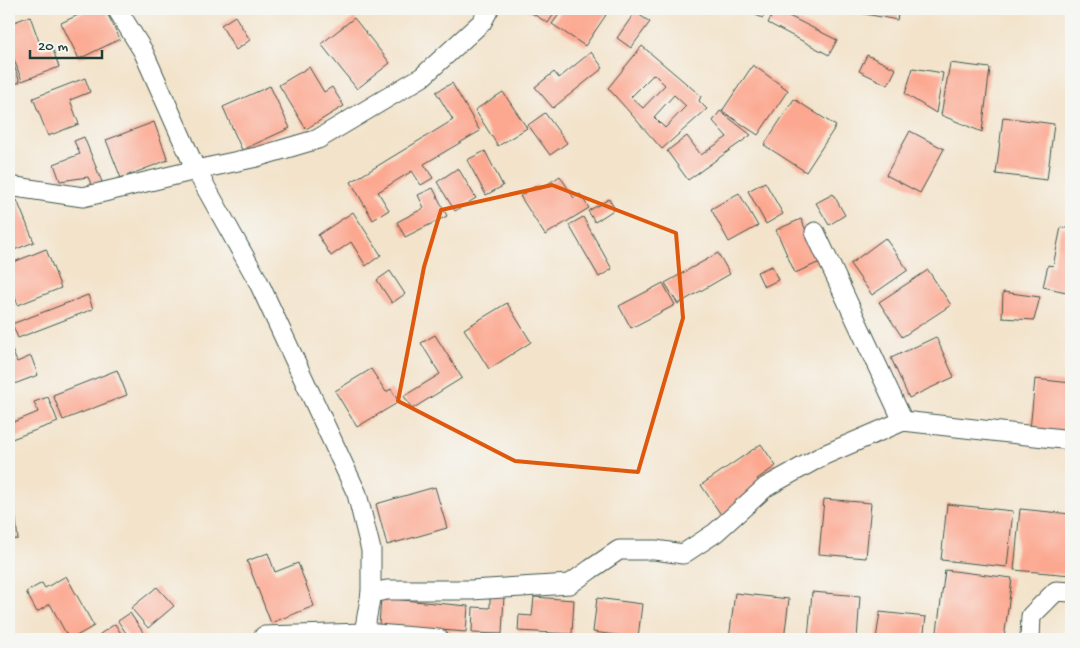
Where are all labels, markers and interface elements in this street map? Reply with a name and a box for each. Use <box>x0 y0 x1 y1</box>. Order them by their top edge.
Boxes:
scale bar <box>30 28 102 60</box>
text: 20 m <box>38 38 68 56</box>

